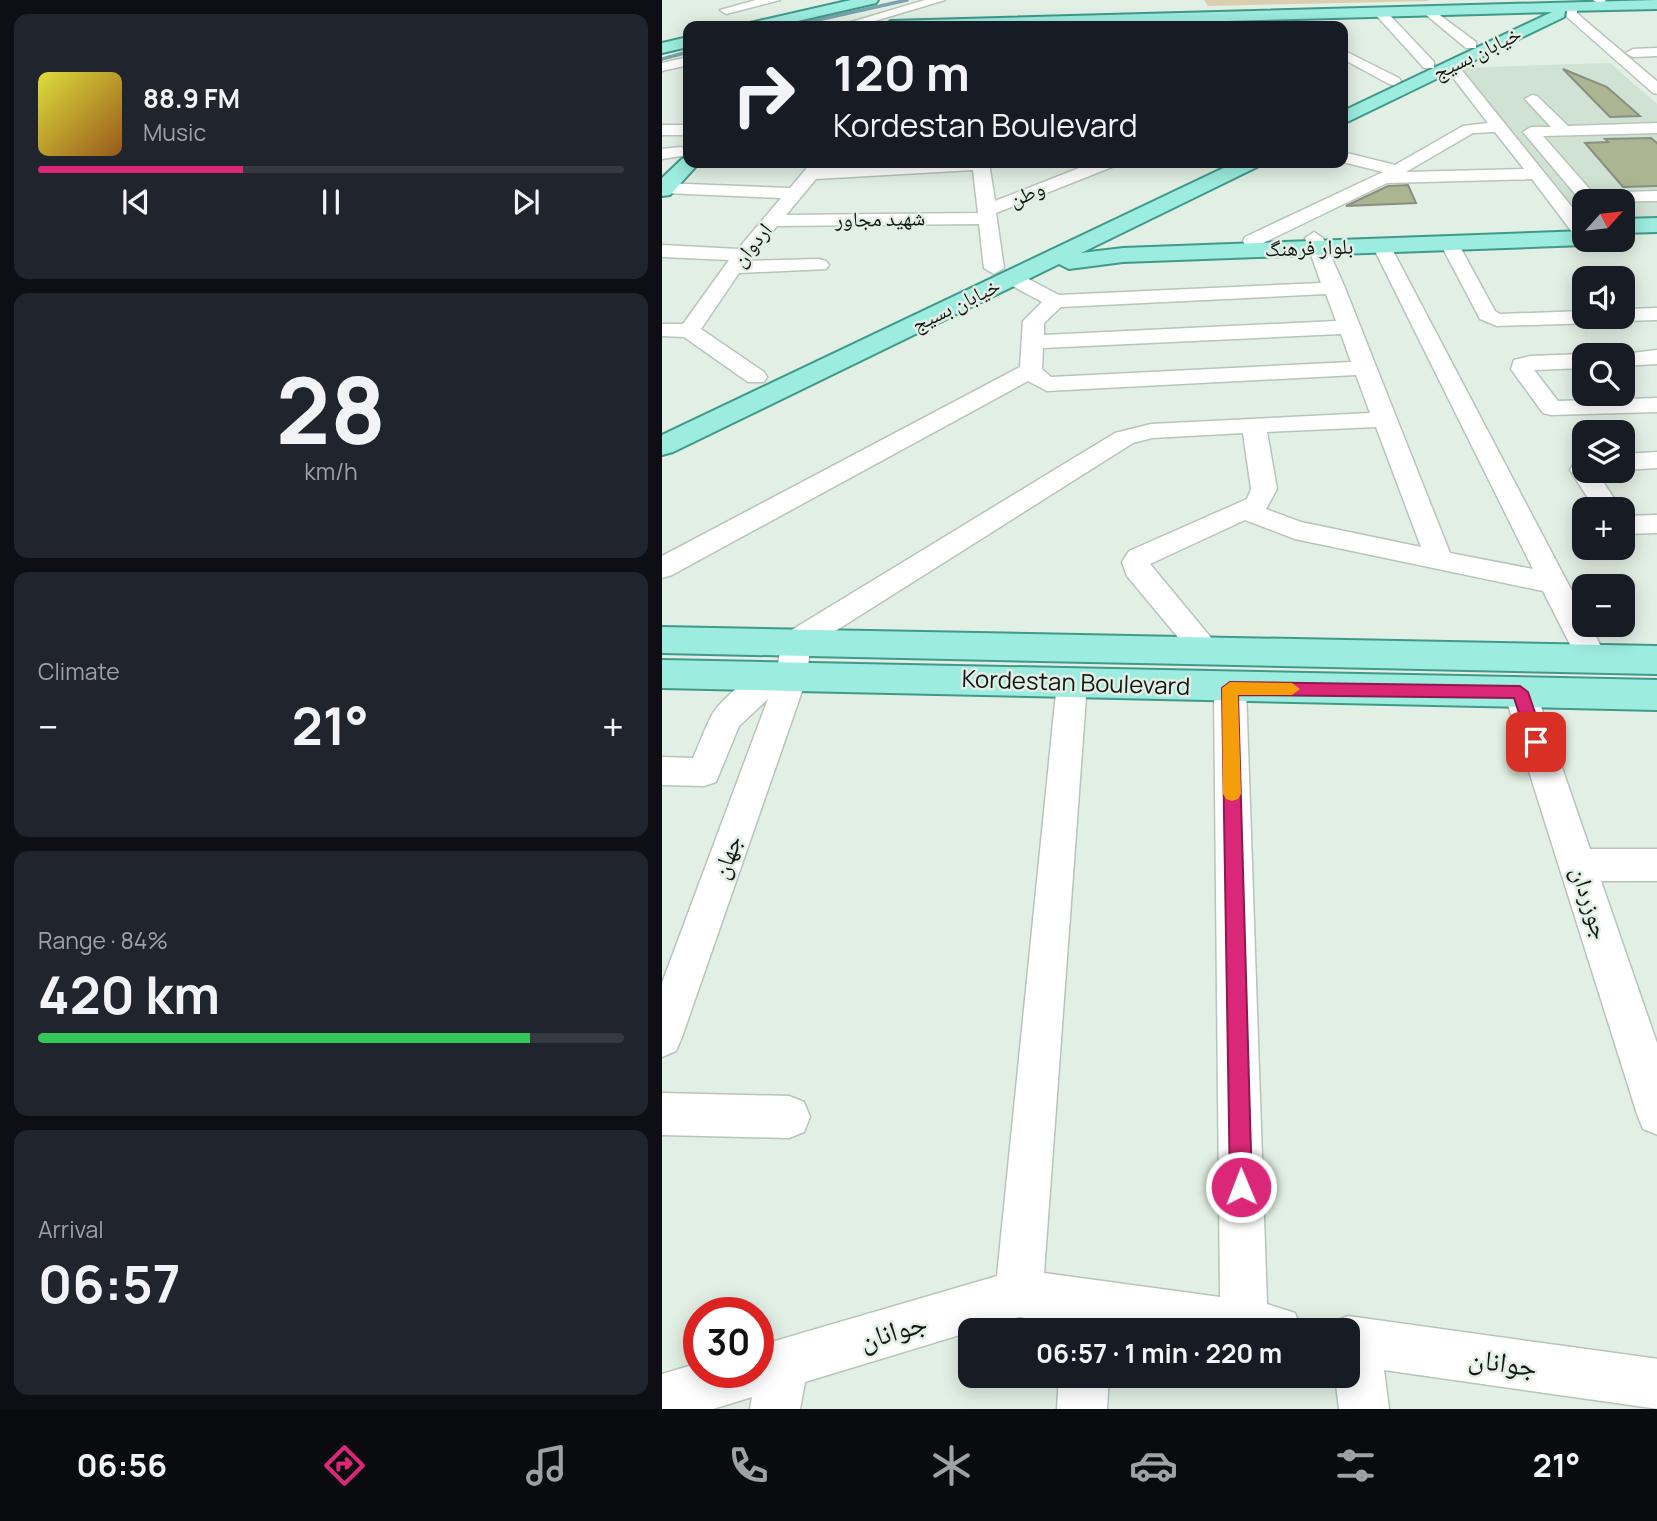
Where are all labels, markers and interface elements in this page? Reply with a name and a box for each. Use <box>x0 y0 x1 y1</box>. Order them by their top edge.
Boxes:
street label: خیابان بسیج <box>1428 19 1525 86</box>
text: 120 m <box>833 39 970 106</box>
icon: right <box>718 49 809 140</box>
text: 88.9 FM <box>143 80 240 116</box>
text: Kordestan Boulevard <box>833 103 1138 147</box>
text: Music <box>143 116 206 148</box>
street label: وطن <box>1005 173 1049 213</box>
icon: previous <box>117 183 155 221</box>
icon: pause <box>312 183 350 221</box>
icon: next <box>507 183 545 221</box>
north arrow <box>1572 189 1635 252</box>
map controls <box>1572 189 1635 637</box>
street label: شهید مجاور <box>834 203 925 233</box>
street label: اردوان <box>725 217 778 272</box>
street label: بلوار فرهنگ <box>1264 231 1354 263</box>
button: sound <box>1572 266 1635 329</box>
street label: خیابان بسیج <box>907 271 1004 338</box>
button: search <box>1572 343 1635 406</box>
text: 28 <box>276 347 386 471</box>
button: layers <box>1572 420 1635 483</box>
text: km/h <box>304 455 358 487</box>
button: + <box>1572 497 1635 560</box>
button: − <box>1572 574 1635 637</box>
text: Climate <box>38 655 120 687</box>
street label: Kordestan Boulevard <box>961 661 1191 702</box>
text: 21° <box>292 690 369 761</box>
text: − <box>38 700 59 752</box>
text: + <box>602 700 624 752</box>
pin <box>1506 712 1566 772</box>
icon: arrive <box>1517 723 1555 761</box>
street label: جهان <box>702 830 749 883</box>
street label: جوزردان <box>1564 862 1619 943</box>
text: Range · 84% <box>38 924 168 956</box>
text: 420 km <box>38 959 220 1030</box>
position arrow <box>1204 1150 1278 1224</box>
text: Arrival <box>38 1213 104 1245</box>
text: 06:57 <box>38 1248 181 1319</box>
speed limit sign: 30 <box>683 1297 774 1388</box>
street label: جوانان <box>854 1302 931 1358</box>
text: 06:57 · 1 min · 220 m <box>1036 1335 1282 1371</box>
street label: جوانان <box>1466 1337 1540 1385</box>
icon: directions <box>320 1441 369 1490</box>
icon: music <box>522 1441 571 1490</box>
icon: phone <box>724 1441 773 1490</box>
icon: climate <box>927 1441 976 1490</box>
icon: car <box>1129 1441 1178 1490</box>
icon: filters <box>1331 1441 1380 1490</box>
text: 06:56 <box>77 1443 167 1487</box>
text: 21° <box>1533 1443 1580 1487</box>

